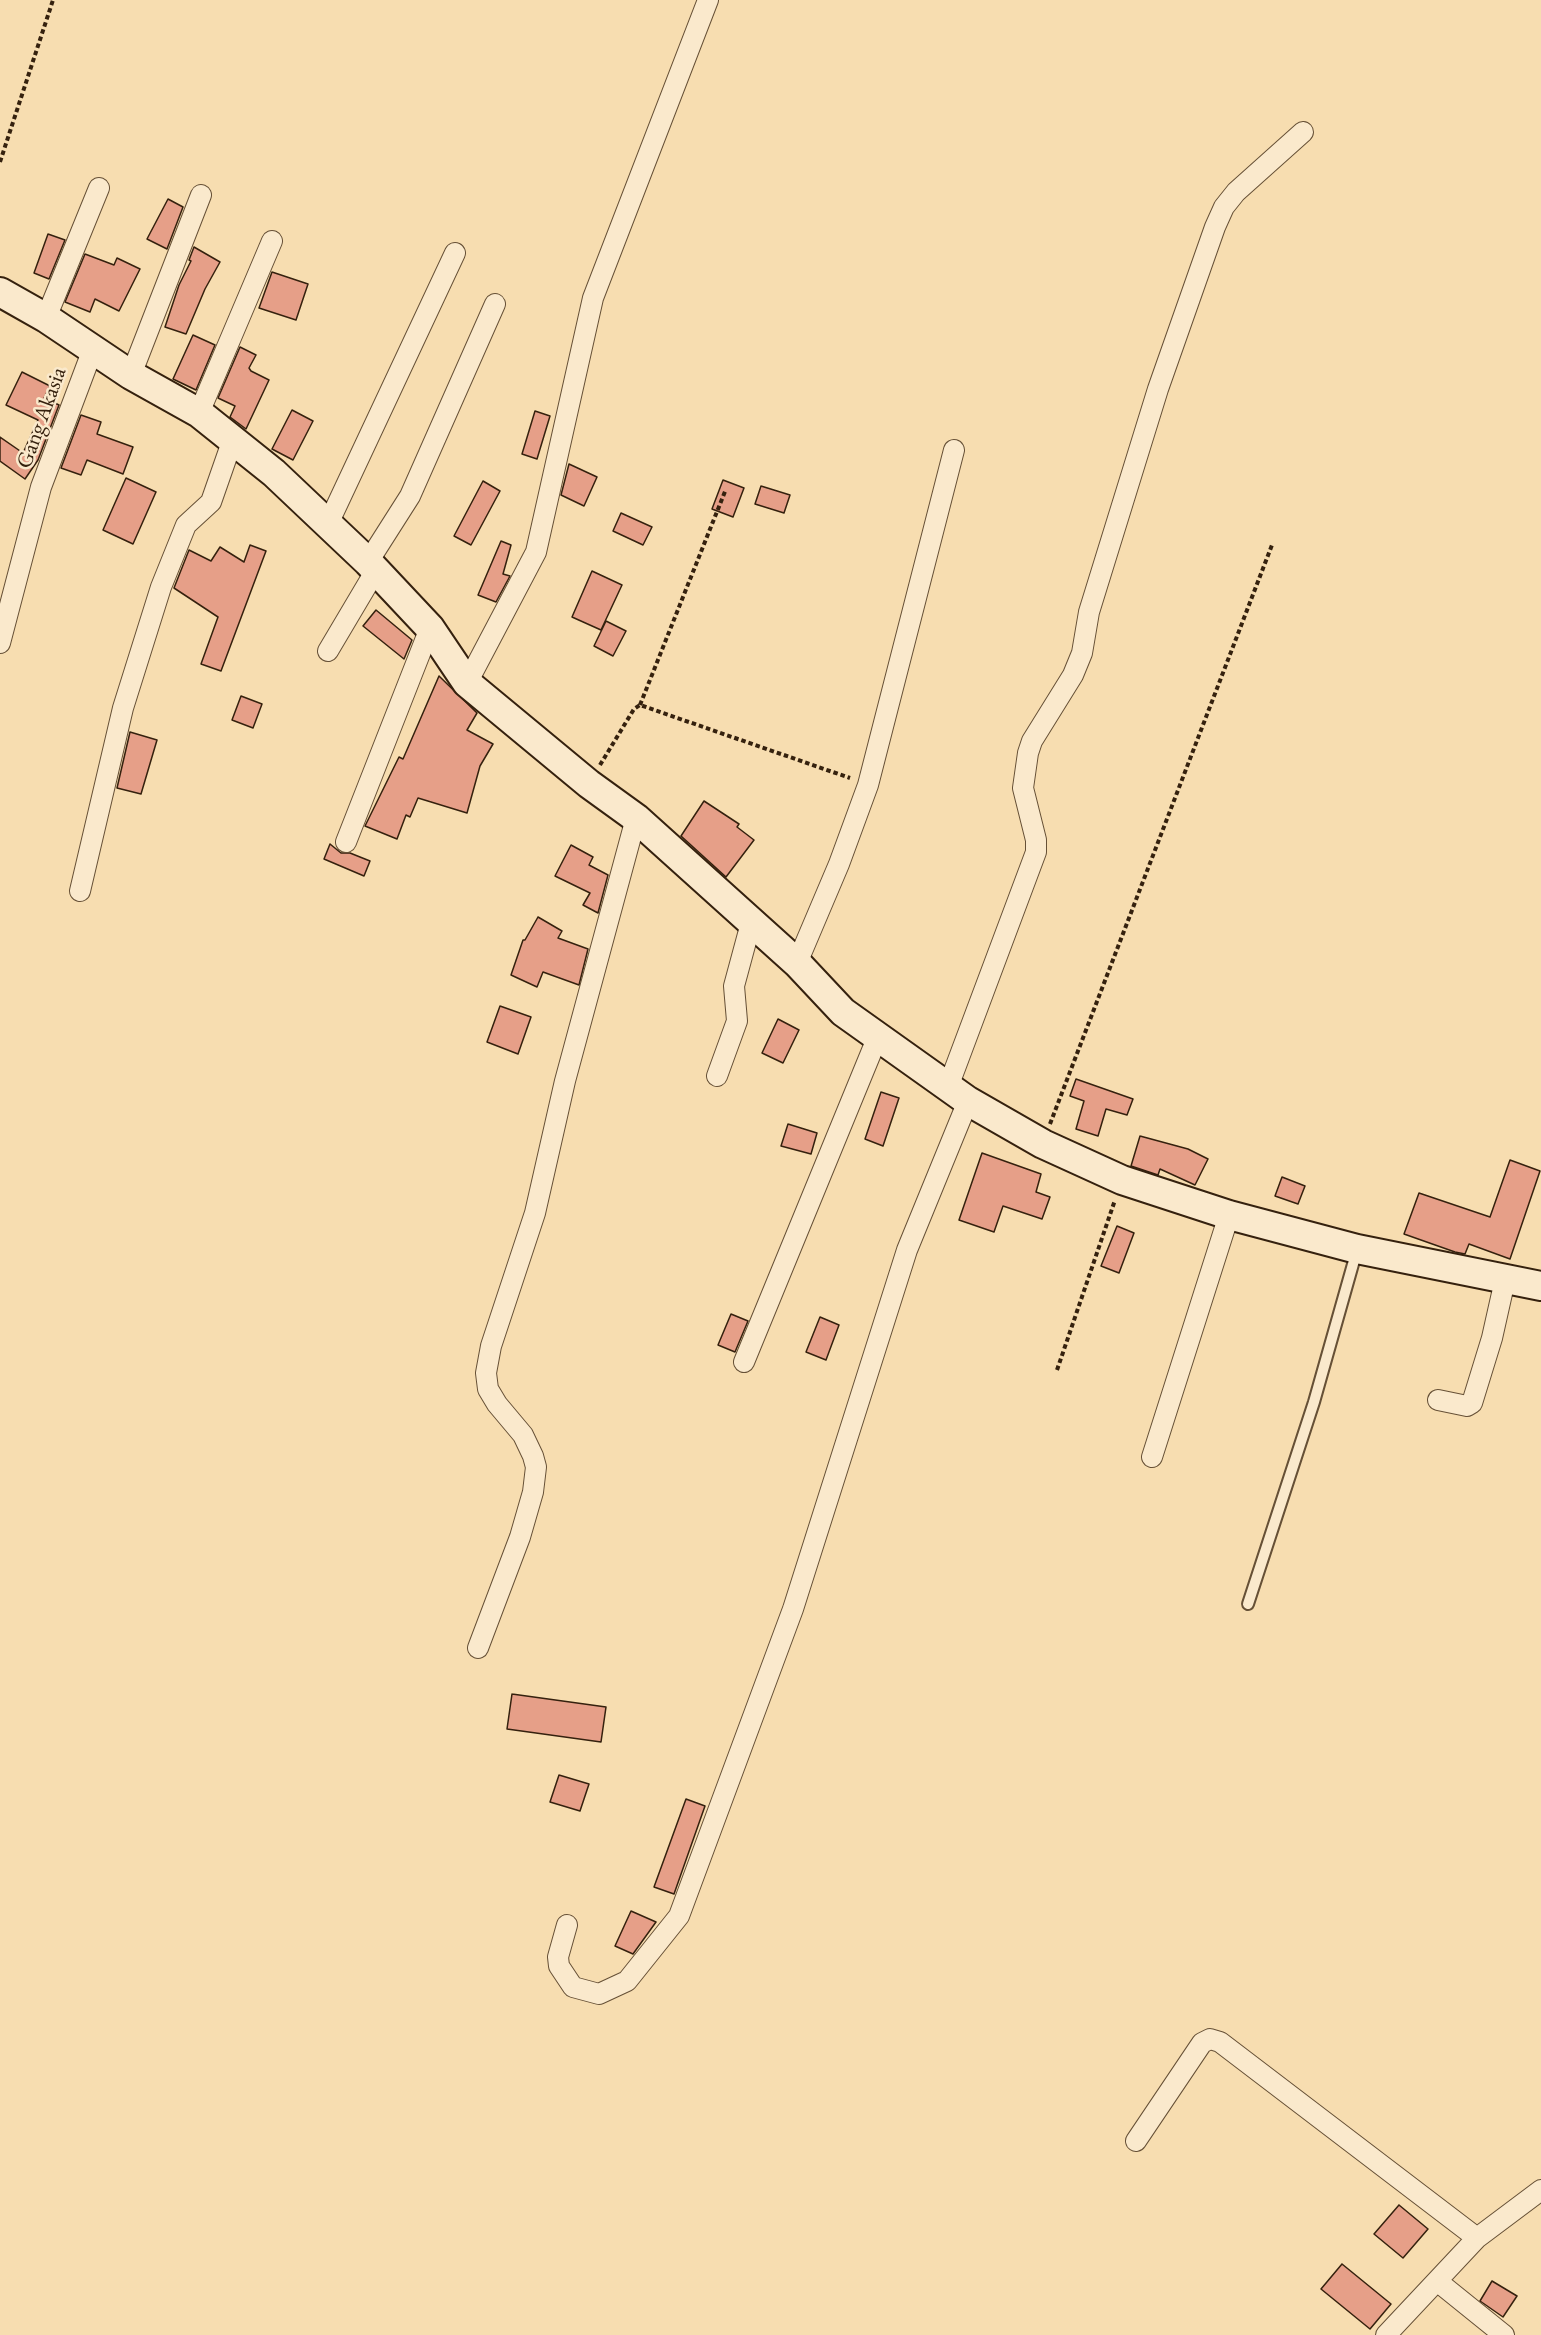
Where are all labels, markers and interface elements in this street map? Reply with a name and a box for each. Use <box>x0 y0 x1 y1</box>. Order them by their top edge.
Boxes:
street label: Gang Akasia <box>11 364 73 472</box>

